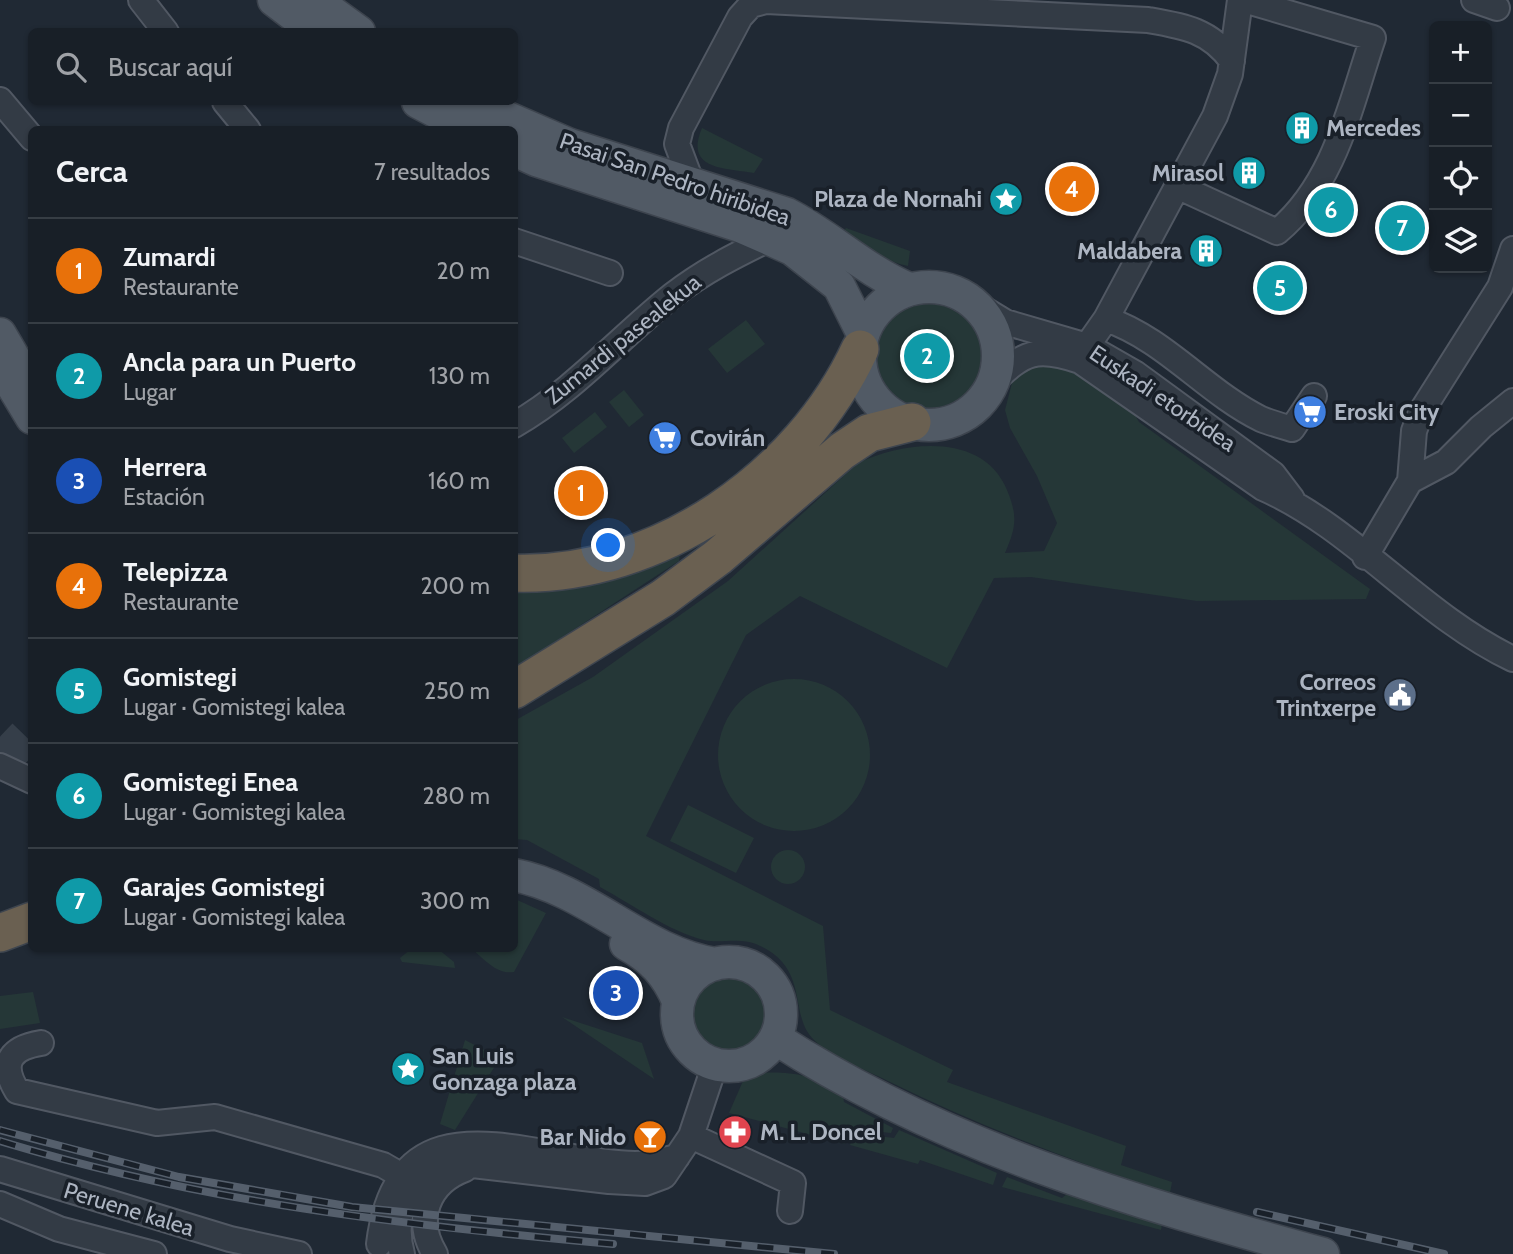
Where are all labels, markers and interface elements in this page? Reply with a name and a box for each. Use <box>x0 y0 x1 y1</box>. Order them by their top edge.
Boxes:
map controls <box>1429 21 1492 273</box>
button: + <box>1429 21 1492 84</box>
search box <box>28 28 518 105</box>
icon: search <box>52 48 90 86</box>
text: Buscar aquí <box>108 51 232 83</box>
button: − <box>1429 84 1492 147</box>
building icon: Mercedes <box>1283 109 1321 147</box>
place label: Mercedes <box>1326 114 1421 142</box>
street label: Pasai San Pedro hiribidea <box>556 126 794 232</box>
button: locate <box>1429 147 1492 210</box>
text: Cerca <box>56 153 128 190</box>
building icon: Mirasol <box>1230 154 1268 192</box>
text: 7 resultados <box>374 158 490 186</box>
place label: Mirasol <box>1152 159 1224 187</box>
pin: 4 <box>1049 163 1095 215</box>
place icon: Plaza de Nornahi <box>987 180 1025 218</box>
pin: 6 <box>1308 184 1354 236</box>
place label: Plaza de Nornahi <box>814 185 982 213</box>
pin: 7 <box>1379 202 1425 254</box>
button: layers <box>1429 210 1492 273</box>
building icon: Maldabera <box>1187 232 1225 270</box>
place label: Maldabera <box>1077 237 1183 265</box>
text: Zumardi <box>123 241 216 273</box>
text: 1 <box>75 257 83 285</box>
text: 20 m <box>437 257 490 285</box>
pin: 5 <box>1257 262 1303 314</box>
street label: Zumardi pasealekua <box>540 268 706 410</box>
text: Restaurante <box>123 273 239 301</box>
pin: 2 <box>904 330 950 382</box>
street label: Euskadi etorbidea <box>1084 339 1242 457</box>
text: Ancla para un Puerto <box>123 346 356 378</box>
text: 2 <box>73 362 85 390</box>
text: 130 m <box>429 362 490 390</box>
text: Lugar <box>123 378 176 406</box>
supermarket icon: Eroski City <box>1291 393 1329 431</box>
place label: Eroski City <box>1334 398 1440 426</box>
supermarket icon: Covirán <box>646 419 684 457</box>
place label: Covirán <box>690 424 765 452</box>
text: Herrera <box>123 451 207 483</box>
text: 3 <box>73 467 85 495</box>
text: 160 m <box>428 467 490 495</box>
pin: 1 <box>558 467 604 519</box>
text: Estación <box>123 483 205 511</box>
your location <box>591 528 625 562</box>
text: Telepizza <box>123 556 228 588</box>
text: 4 <box>72 572 86 600</box>
text: 200 m <box>420 572 490 600</box>
text: Restaurante <box>123 588 239 616</box>
text: Gomistegi <box>123 661 237 693</box>
place label: Correos Trintxerpe <box>1276 668 1376 722</box>
public building icon: Correos Trintxerpe <box>1381 676 1419 714</box>
text: 5 <box>73 677 85 705</box>
text: 250 m <box>424 677 490 705</box>
text: Lugar · Gomistegi kalea <box>123 693 345 721</box>
text: Gomistegi Enea <box>123 766 298 798</box>
text: 6 <box>73 782 85 810</box>
text: 280 m <box>423 782 490 810</box>
text: Lugar · Gomistegi kalea <box>123 798 345 826</box>
text: Garajes Gomistegi <box>123 871 325 903</box>
text: 7 <box>73 887 85 915</box>
text: 300 m <box>420 887 490 915</box>
text: Lugar · Gomistegi kalea <box>123 903 345 931</box>
pin: 3 <box>593 967 639 1019</box>
place label: San Luis Gonzaga plaza <box>432 1042 577 1096</box>
place icon: San Luis Gonzaga plaza <box>389 1050 427 1088</box>
pharmacy icon: M. L. Doncel <box>716 1113 754 1151</box>
bar icon: Bar Nido <box>631 1118 669 1156</box>
place label: M. L. Doncel <box>760 1118 882 1146</box>
place label: Bar Nido <box>540 1123 626 1151</box>
street label: Peruene kalea <box>60 1176 198 1242</box>

